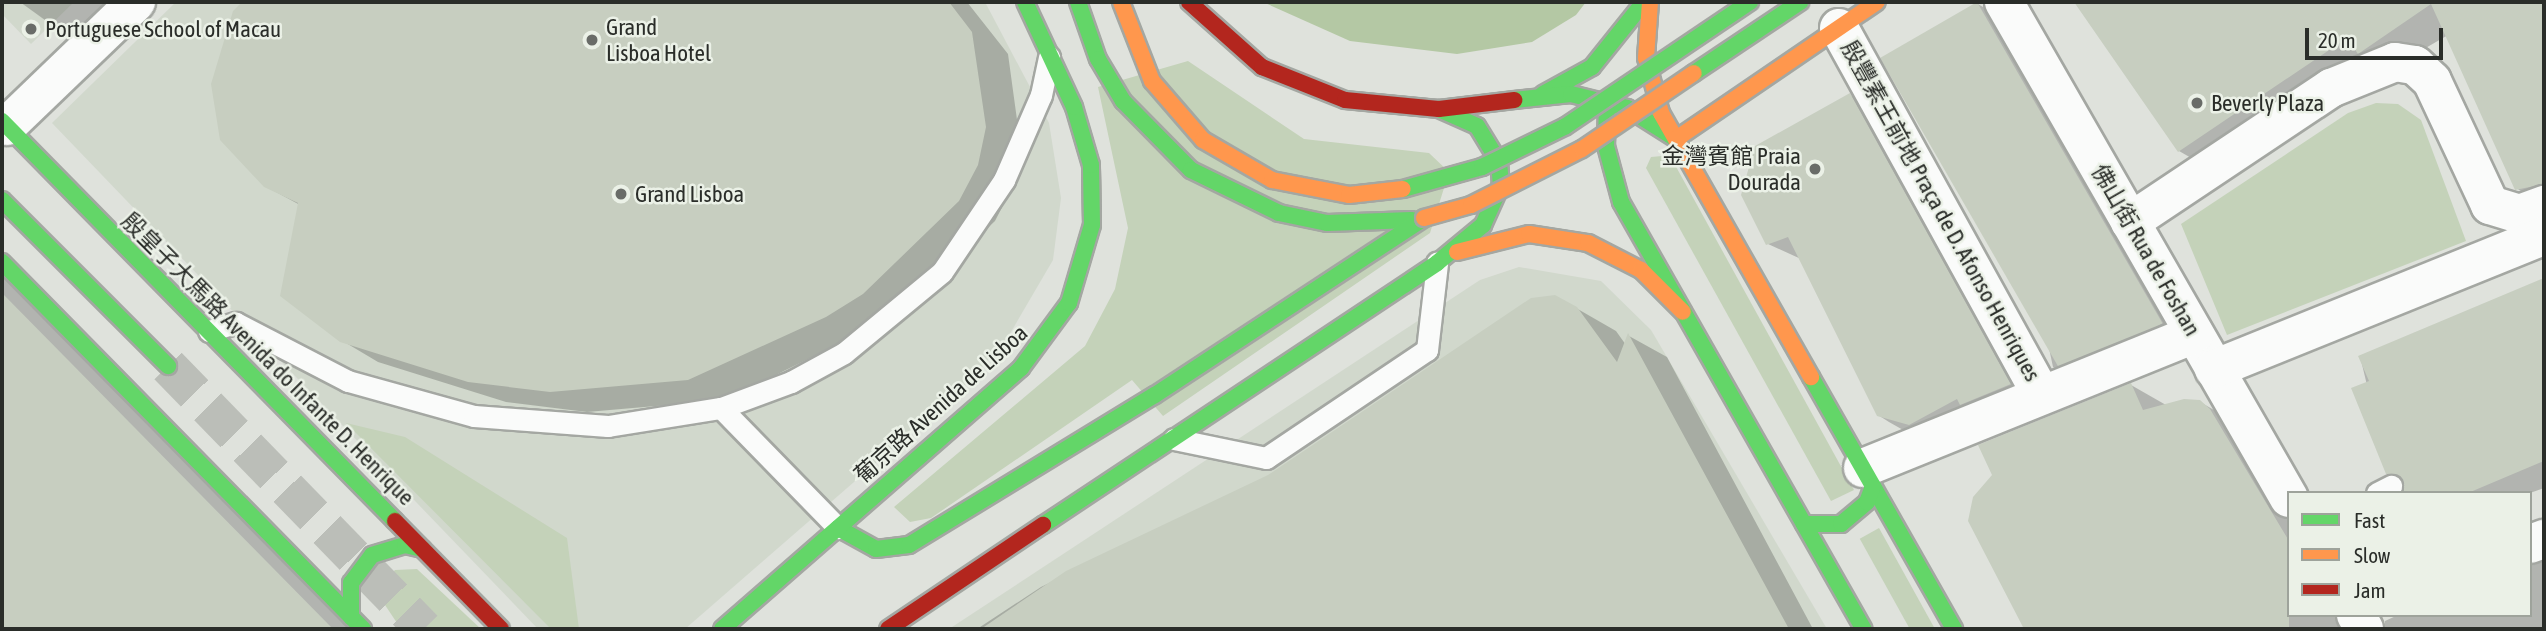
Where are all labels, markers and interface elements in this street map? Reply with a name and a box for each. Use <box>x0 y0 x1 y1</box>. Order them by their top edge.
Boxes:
place label: Grand Lisboa Hotel <box>606 13 711 67</box>
scale bar <box>2308 14 2446 58</box>
place label: Portuguese School of Macau <box>45 15 281 43</box>
marker: Portuguese School of Macau <box>23 21 39 37</box>
text: 20 m <box>2318 28 2356 52</box>
marker: Grand Lisboa Hotel <box>584 32 600 48</box>
street label: 殷豐素王前地 Praça de D. Afonso Henriques <box>1836 36 2046 386</box>
place label: Beverly Plaza <box>2211 89 2324 117</box>
marker: Beverly Plaza <box>2189 95 2205 111</box>
place label: 金灣賓館 Praia Dourada <box>1662 142 1801 196</box>
street label: 佛山街 Rua de Foshan <box>2086 159 2206 341</box>
marker: 金灣賓館 Praia Dourada <box>1807 161 1823 177</box>
place label: Grand Lisboa <box>635 180 744 208</box>
marker: Grand Lisboa <box>613 186 629 202</box>
street label: 殷皇子大馬路 Avenida do Infante D. Henrique <box>116 207 420 511</box>
street label: 葡京路 Avenida de Lisboa <box>849 319 1033 489</box>
legend <box>2287 491 2532 617</box>
text: Fast <box>2354 508 2385 532</box>
text: Slow <box>2354 543 2390 567</box>
text: Jam <box>2354 578 2386 602</box>

